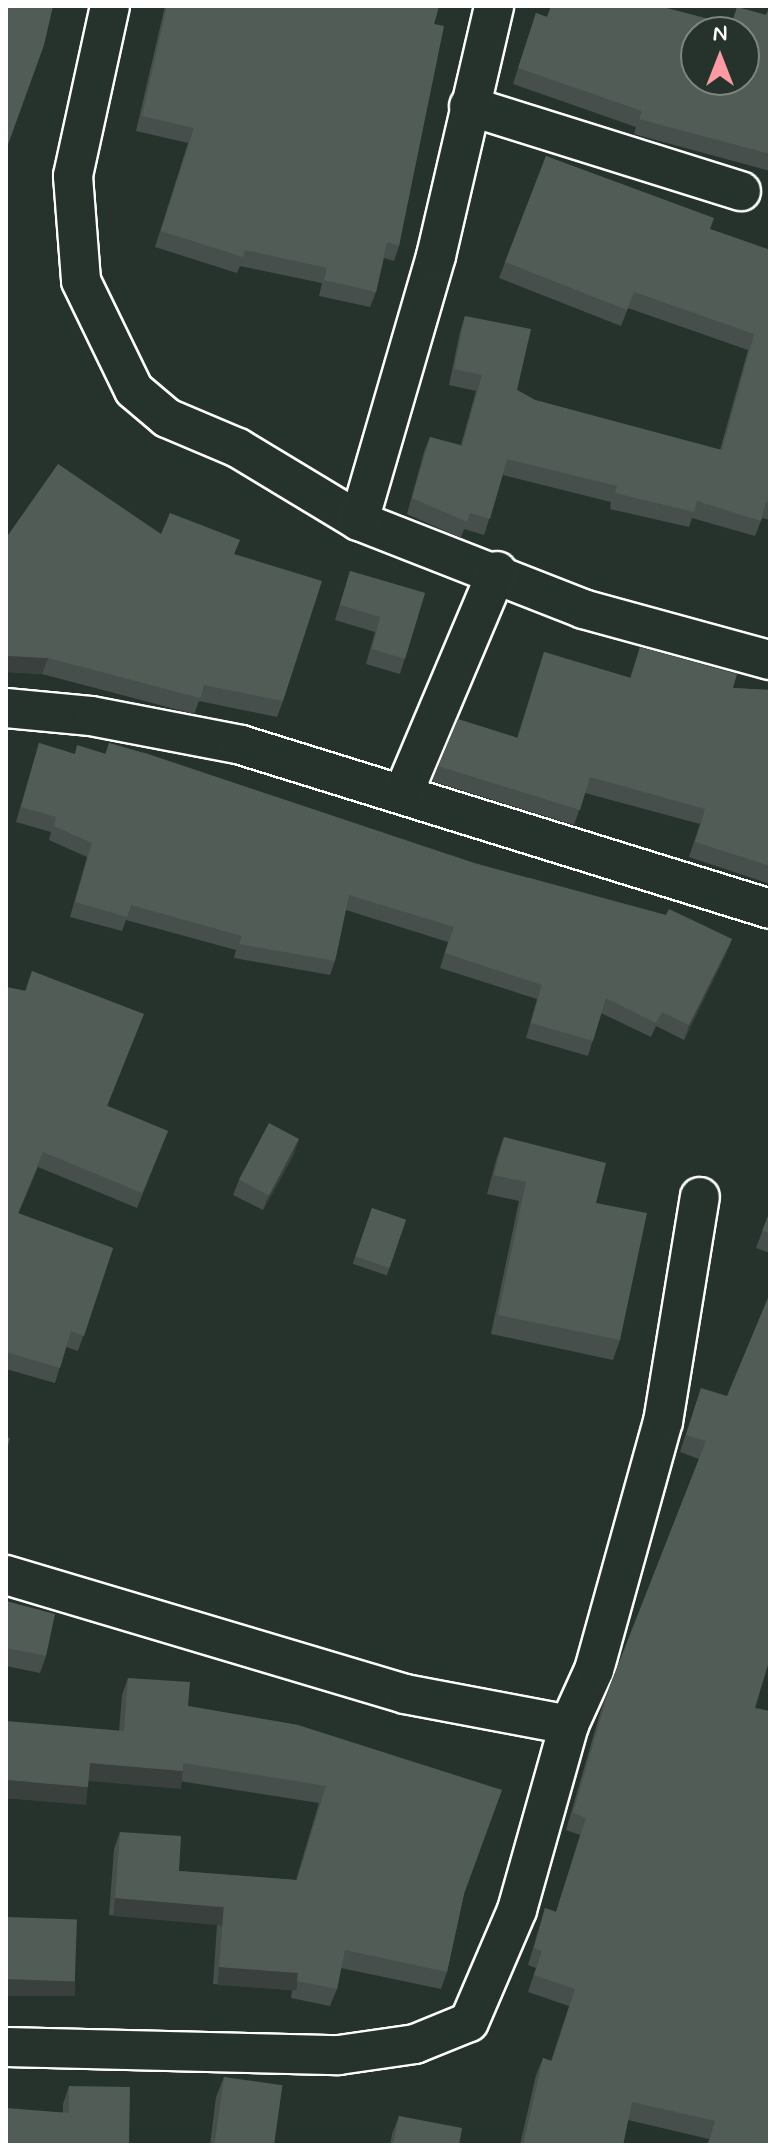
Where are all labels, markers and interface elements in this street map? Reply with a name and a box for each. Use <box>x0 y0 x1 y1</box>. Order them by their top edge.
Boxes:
north arrow <box>680 16 760 96</box>
text: N <box>713 20 727 48</box>

